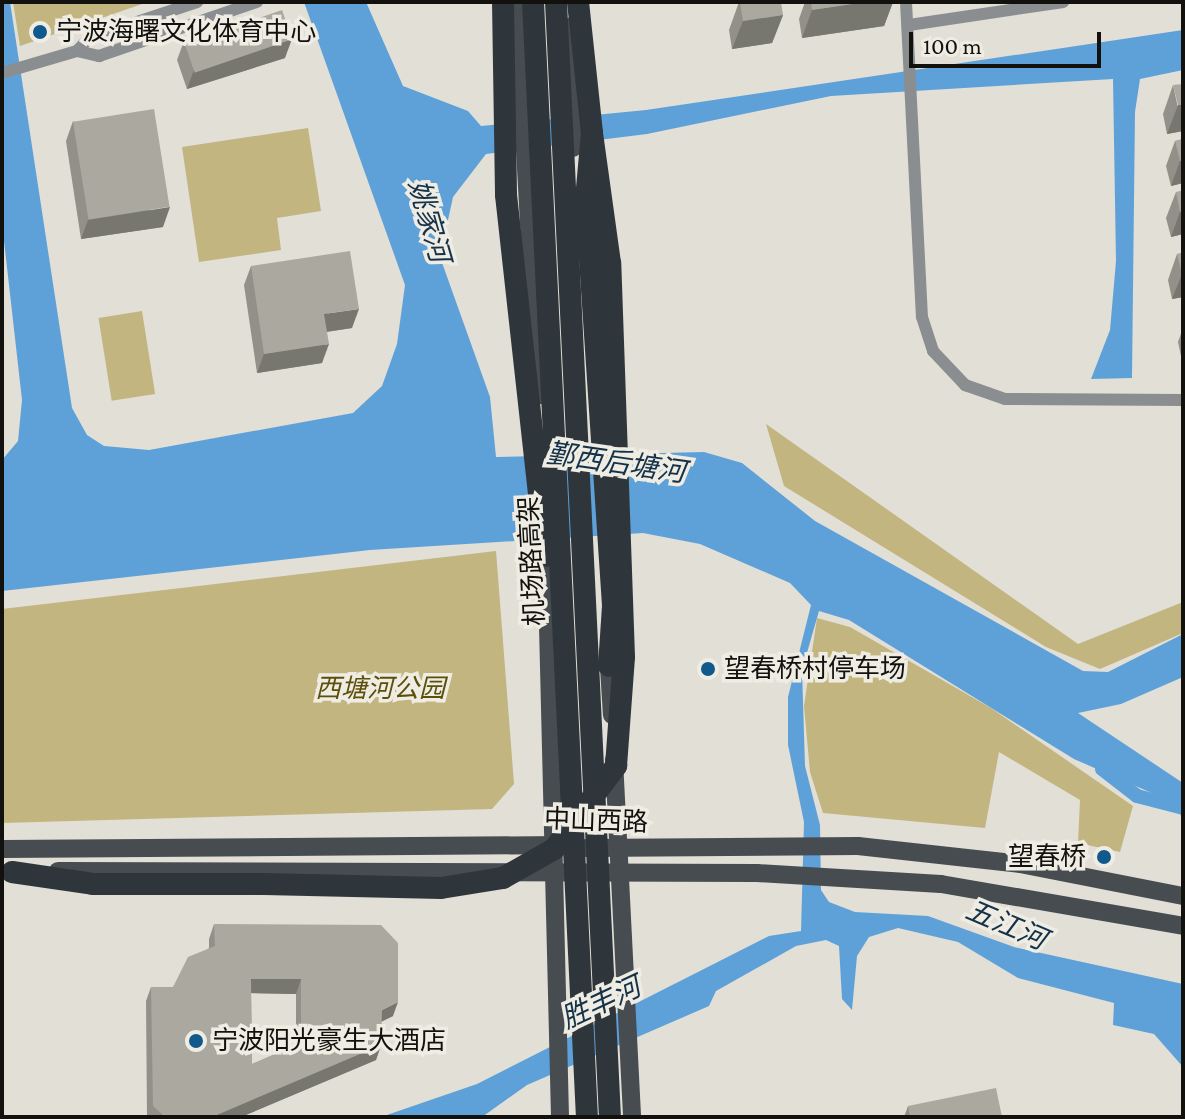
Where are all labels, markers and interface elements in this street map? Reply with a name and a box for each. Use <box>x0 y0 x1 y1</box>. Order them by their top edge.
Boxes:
place label: 宁波海曙文化体育中心 <box>56 16 316 48</box>
scale bar <box>913 16 1105 66</box>
marker: 宁波海曙文化体育中心 <box>31 23 49 41</box>
text: 100 m <box>923 32 982 59</box>
water label: 姚家河 <box>401 176 457 266</box>
water label: 鄞西后塘河 <box>544 437 688 489</box>
street label: 机场路高架 <box>513 495 551 627</box>
place label: 望春桥村停车场 <box>724 653 906 685</box>
marker: 望春桥村停车场 <box>699 660 717 678</box>
park label: 西塘河公园 <box>315 673 445 705</box>
street label: 中山西路 <box>543 804 649 838</box>
place label: 望春桥 <box>1008 841 1086 873</box>
marker: 望春桥 <box>1093 846 1115 868</box>
water label: 五江河 <box>961 893 1051 957</box>
water label: 胜丰河 <box>556 970 646 1036</box>
place label: 宁波阳光豪生大酒店 <box>212 1025 446 1057</box>
marker: 宁波阳光豪生大酒店 <box>187 1032 205 1050</box>

